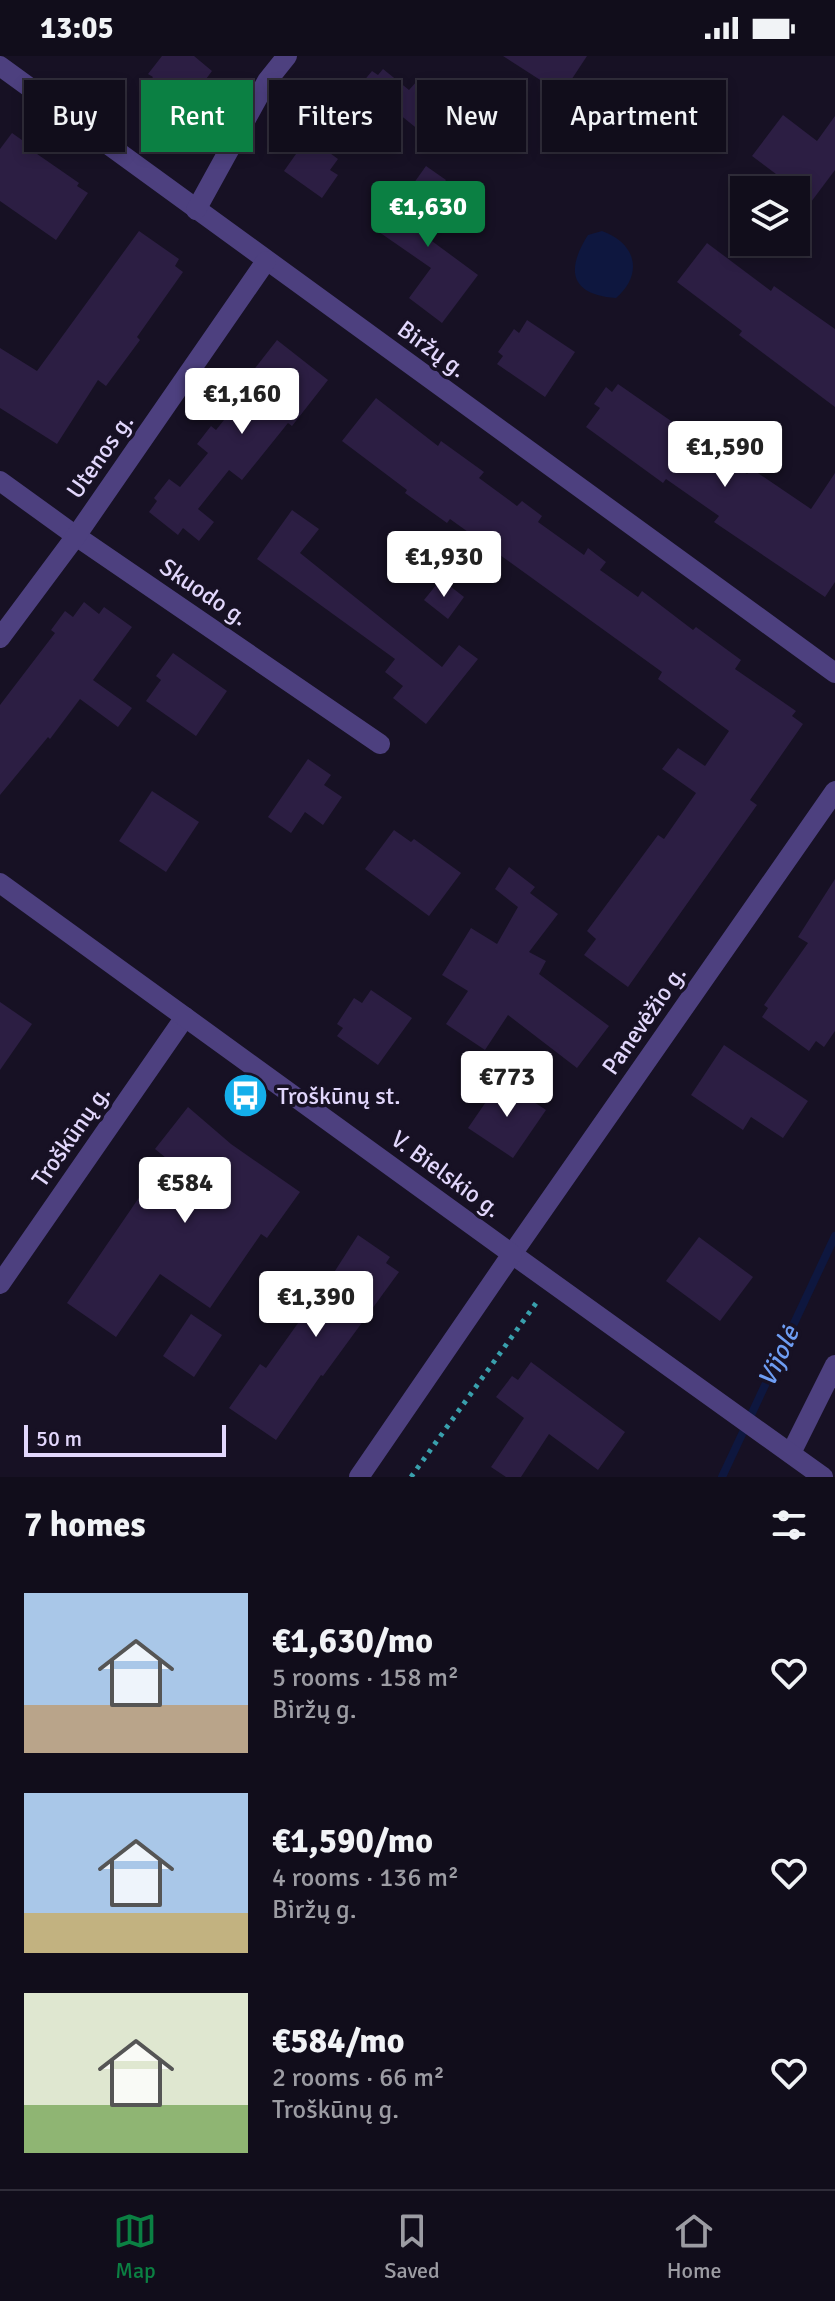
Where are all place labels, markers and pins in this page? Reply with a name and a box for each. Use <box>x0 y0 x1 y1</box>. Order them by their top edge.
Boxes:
pin: €1,630 <box>363 181 493 249</box>
pin: €1,160 <box>177 368 307 436</box>
pin: €1,590 <box>660 421 790 489</box>
pin: €1,930 <box>379 531 509 599</box>
pin: €773 <box>460 1051 554 1119</box>
bus stop icon: Troškūnų st. <box>222 1072 270 1120</box>
place label: Troškūnų st. <box>277 1081 400 1111</box>
pin: €584 <box>138 1157 232 1225</box>
pin: €1,390 <box>251 1271 381 1339</box>

